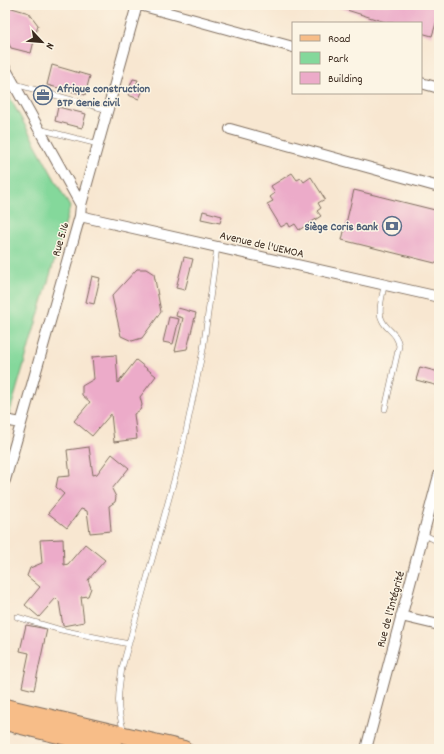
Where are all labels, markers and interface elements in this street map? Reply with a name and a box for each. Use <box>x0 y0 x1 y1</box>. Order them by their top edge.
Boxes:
north arrow <box>22 22 62 62</box>
legend <box>292 22 422 94</box>
text: Road <box>328 31 350 48</box>
text: N <box>41 40 58 52</box>
text: Park <box>328 51 349 68</box>
text: Building <box>328 71 363 88</box>
place label: Afrique construction BTP Genie civil <box>57 81 151 112</box>
office icon: Afrique construction BTP Genie civil <box>32 84 54 106</box>
bank icon: Siège Coris Bank <box>381 215 403 237</box>
place label: Siège Coris Bank <box>305 219 378 236</box>
street label: Rue 5.16 <box>48 220 74 259</box>
street label: Avenue de l'UEMOA <box>218 227 306 264</box>
street label: Rue de l'Intégrité <box>373 569 410 649</box>

